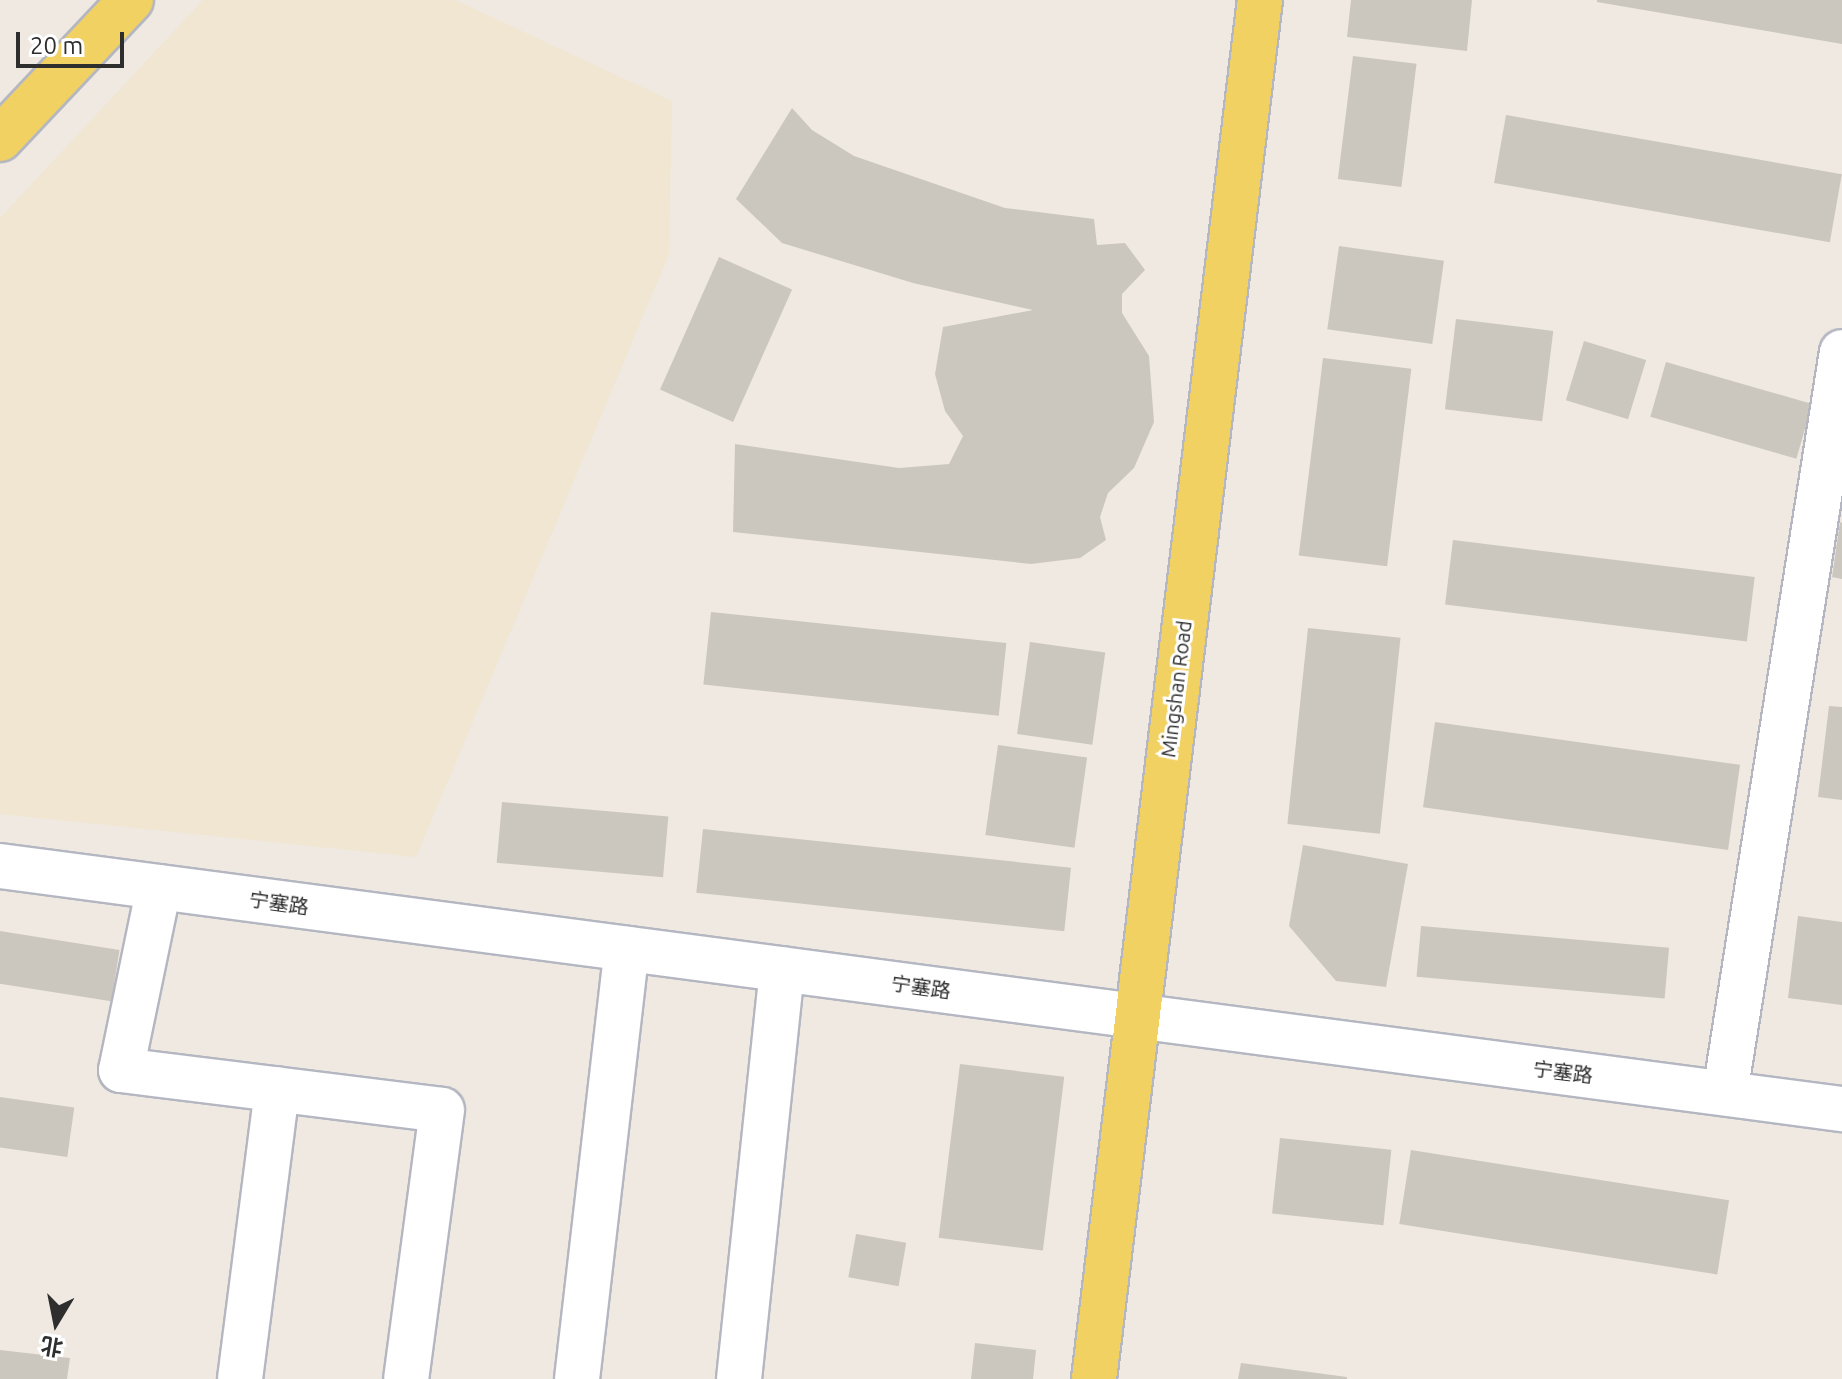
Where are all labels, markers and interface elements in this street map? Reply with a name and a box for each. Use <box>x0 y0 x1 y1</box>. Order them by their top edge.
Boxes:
scale bar <box>20 16 128 66</box>
text: 20 m <box>30 32 83 59</box>
street label: Mingshan Road <box>1156 619 1196 759</box>
street label: 宁塞路 <box>248 887 310 919</box>
street label: 宁塞路 <box>890 971 952 1003</box>
street label: 宁塞路 <box>1532 1056 1594 1088</box>
north arrow <box>16 1283 96 1363</box>
text: 北 <box>39 1333 65 1361</box>

